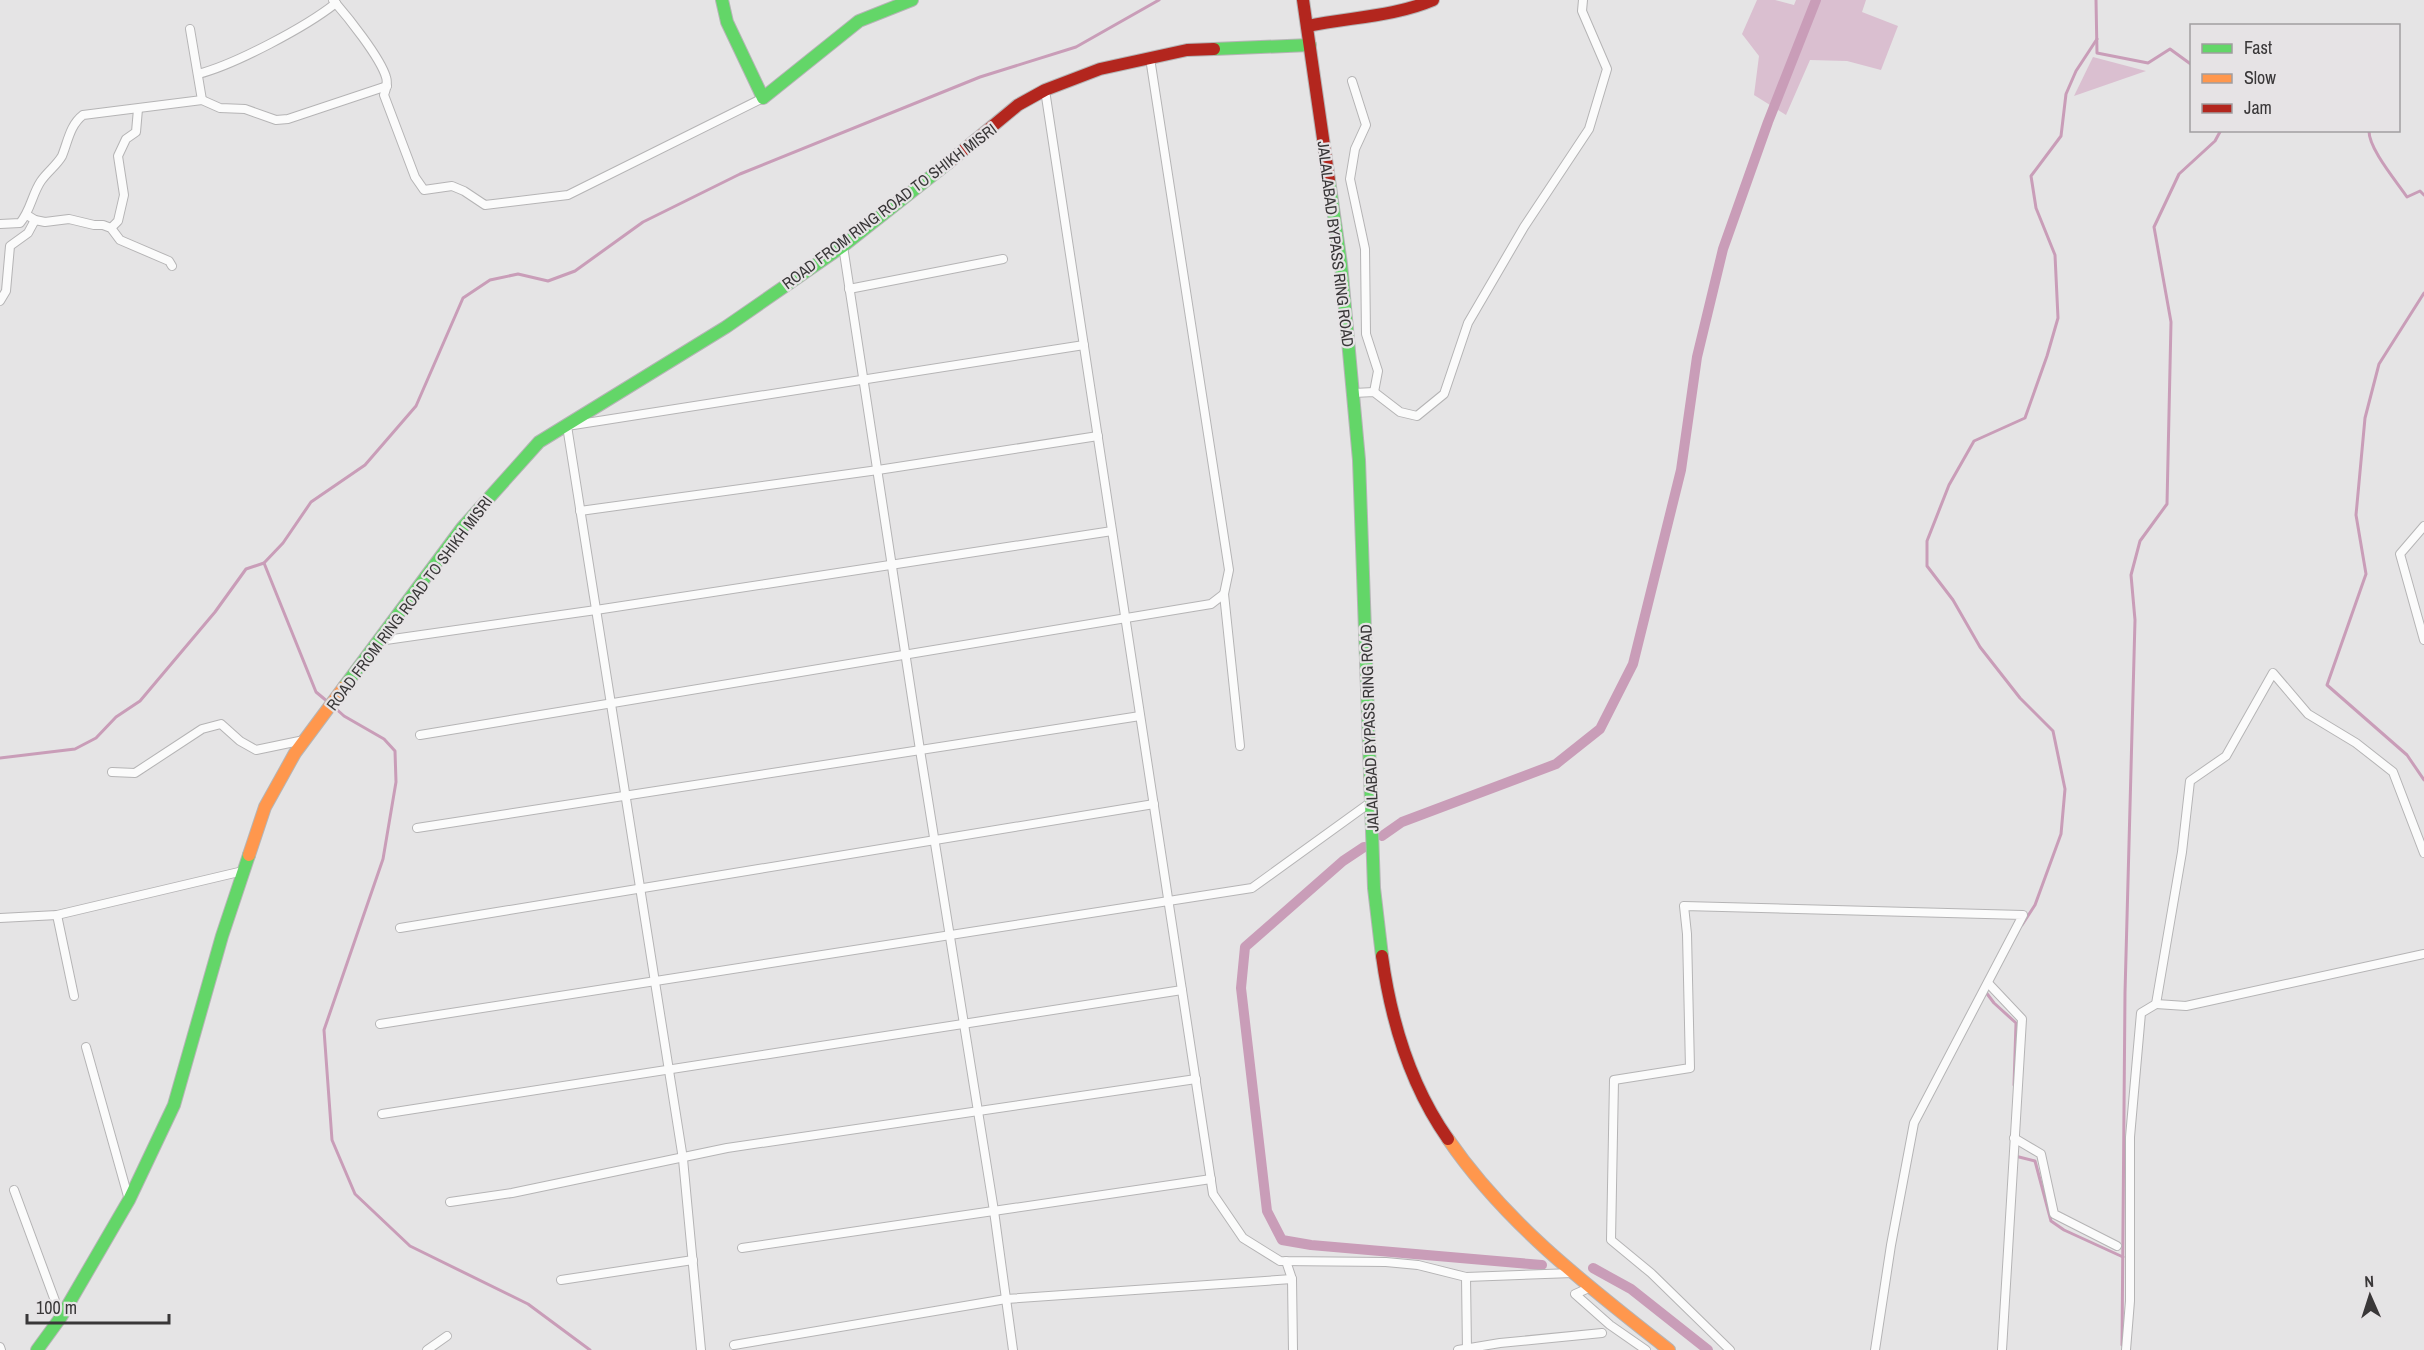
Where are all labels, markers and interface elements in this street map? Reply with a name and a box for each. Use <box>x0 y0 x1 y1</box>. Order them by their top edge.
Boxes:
legend <box>2190 24 2400 132</box>
text: Fast <box>2244 35 2272 60</box>
text: Slow <box>2244 65 2276 90</box>
text: Jam <box>2244 95 2272 120</box>
street label: ROAD FROM RING ROAD TO SHIKH MISRI <box>777 118 1001 294</box>
street label: JALALABAD BYPASS RING ROAD <box>1312 140 1360 348</box>
street label: ROAD FROM RING ROAD TO SHIKH MISRI <box>321 491 497 715</box>
street label: JALALABAD BYPASS RING ROAD <box>1354 624 1384 832</box>
north arrow <box>2340 1266 2400 1326</box>
text: N <box>2364 1270 2375 1292</box>
scale bar <box>27 1287 170 1325</box>
text: 100 m <box>36 1295 77 1320</box>

